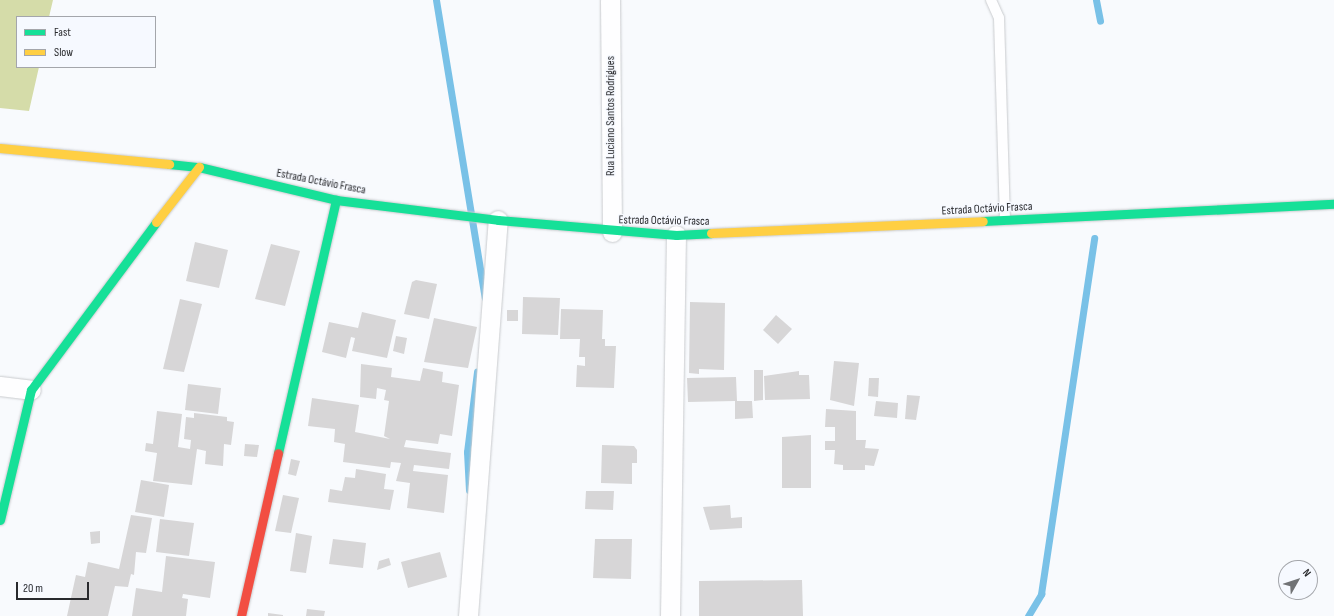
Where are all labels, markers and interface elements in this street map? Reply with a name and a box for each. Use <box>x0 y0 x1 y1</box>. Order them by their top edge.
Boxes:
legend <box>16 16 156 68</box>
text: Fast <box>54 25 71 40</box>
text: Slow <box>54 45 73 60</box>
street label: Rua Luciano Santos Rodrigues <box>604 56 618 176</box>
street label: Estrada Octávio Frasca <box>275 166 367 198</box>
street label: Estrada Octávio Frasca <box>941 199 1033 219</box>
street label: Estrada Octávio Frasca <box>618 213 710 229</box>
north arrow <box>1278 560 1318 600</box>
text: N <box>1300 566 1314 579</box>
scale bar <box>18 574 91 600</box>
text: 20 m <box>23 581 43 596</box>

